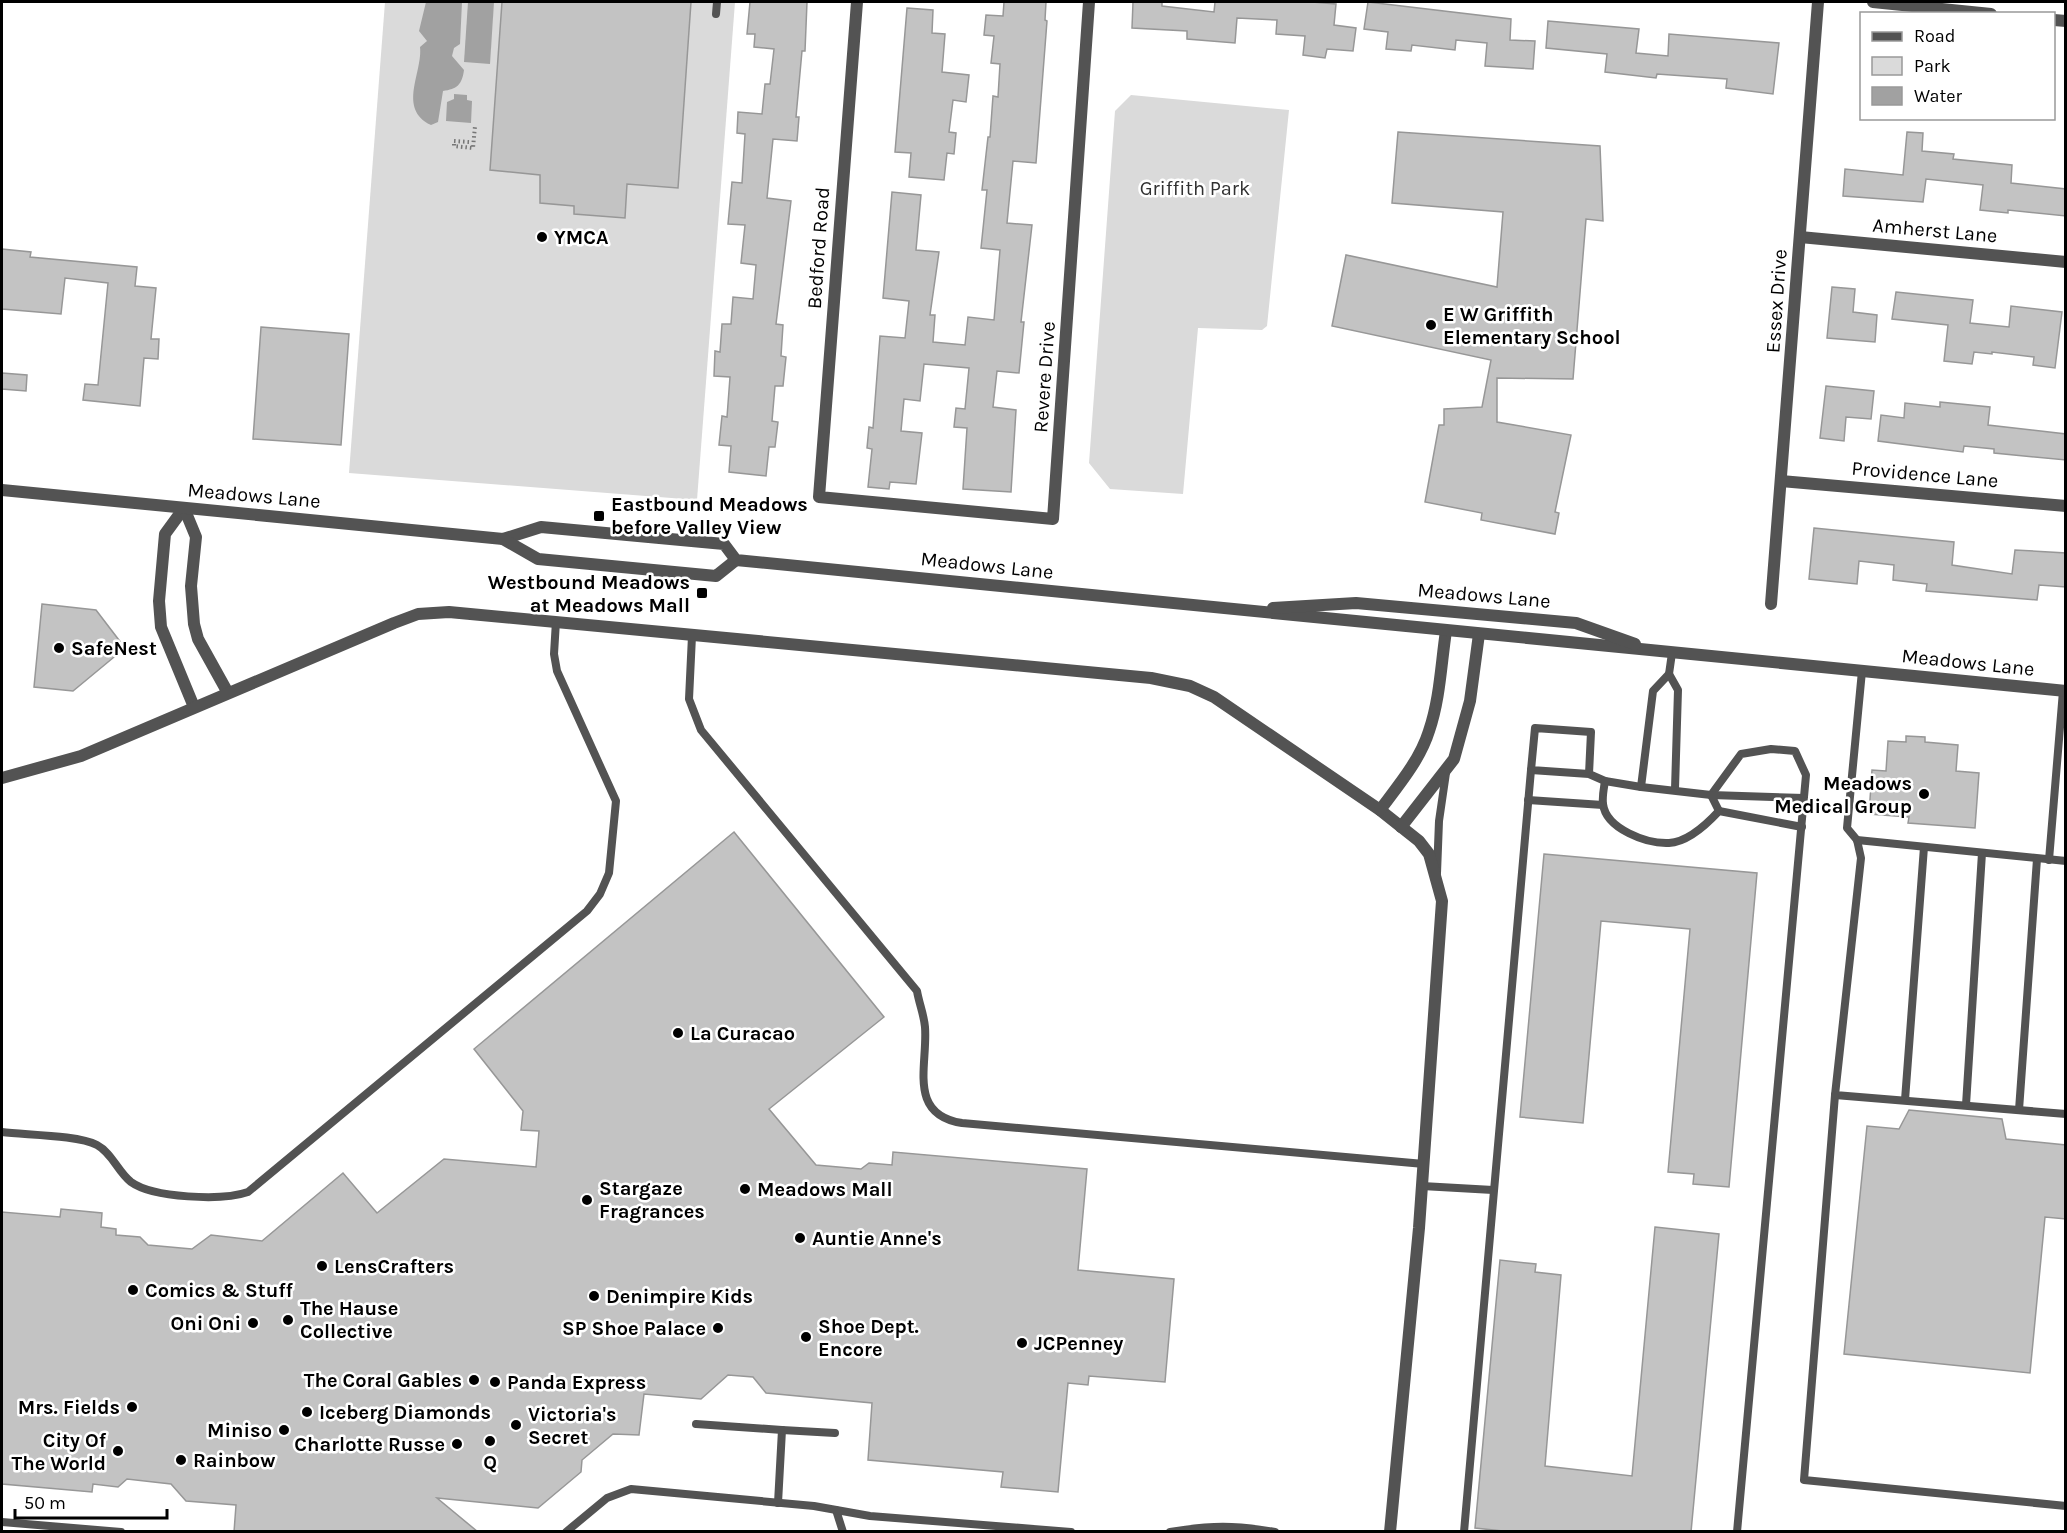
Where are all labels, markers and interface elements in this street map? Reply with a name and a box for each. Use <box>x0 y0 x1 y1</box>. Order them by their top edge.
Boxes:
legend <box>1860 12 2055 120</box>
text: Road <box>1914 25 1955 47</box>
text: Park <box>1914 55 1951 77</box>
text: Water <box>1914 85 1962 107</box>
park label: Griffith Park <box>1140 177 1250 200</box>
street label: Bedford Road <box>803 186 834 310</box>
street label: Amherst Lane <box>1872 214 1998 247</box>
place label: YMCA <box>554 226 609 249</box>
marker: YMCA <box>535 230 549 244</box>
street label: Essex Drive <box>1761 248 1792 354</box>
place label: E W Griffith Elementary School <box>1443 303 1621 349</box>
marker: E W Griffith Elementary School <box>1424 318 1438 332</box>
street label: Revere Drive <box>1029 320 1060 434</box>
street label: Providence Lane <box>1850 457 1999 492</box>
street label: Meadows Lane <box>186 478 321 513</box>
place label: Eastbound Meadows before Valley View <box>611 493 808 539</box>
marker: Eastbound Meadows before Valley View <box>592 509 606 523</box>
street label: Meadows Lane <box>919 547 1055 584</box>
place label: Westbound Meadows at Meadows Mall <box>488 571 690 617</box>
street label: Meadows Lane <box>1416 578 1551 613</box>
marker: Westbound Meadows at Meadows Mall <box>695 586 709 600</box>
place label: SafeNest <box>71 637 157 660</box>
marker: SafeNest <box>52 641 66 655</box>
street label: Meadows Lane <box>1900 644 2036 681</box>
place label: Meadows Medical Group <box>1774 772 1912 818</box>
marker: Meadows Medical Group <box>1917 787 1931 801</box>
place label: La Curacao <box>690 1022 795 1045</box>
marker: La Curacao <box>671 1026 685 1040</box>
place label: Stargaze Fragrances <box>599 1177 705 1223</box>
place label: Meadows Mall <box>757 1178 893 1201</box>
marker: Meadows Mall <box>738 1182 752 1196</box>
marker: Stargaze Fragrances <box>580 1193 594 1207</box>
place label: Auntie Anne's <box>812 1227 942 1250</box>
marker: Auntie Anne's <box>793 1231 807 1245</box>
place label: LensCrafters <box>334 1255 454 1278</box>
marker: LensCrafters <box>315 1259 329 1273</box>
place label: Comics & Stuff <box>145 1279 294 1302</box>
marker: Comics & Stuff <box>126 1283 140 1297</box>
place label: Denimpire Kids <box>606 1285 753 1308</box>
marker: Denimpire Kids <box>587 1289 601 1303</box>
place label: The Hause Collective <box>300 1297 398 1343</box>
place label: Oni Oni <box>171 1312 241 1335</box>
marker: The Hause Collective <box>281 1313 295 1327</box>
place label: Shoe Dept. Encore <box>818 1315 919 1361</box>
marker: Oni Oni <box>246 1316 260 1330</box>
place label: SP Shoe Palace <box>562 1317 706 1340</box>
marker: SP Shoe Palace <box>711 1321 725 1335</box>
marker: Shoe Dept. Encore <box>799 1330 813 1344</box>
place label: JCPenney <box>1034 1332 1123 1355</box>
marker: JCPenney <box>1015 1336 1029 1350</box>
place label: The Coral Gables <box>304 1369 462 1392</box>
place label: Panda Express <box>507 1371 646 1394</box>
marker: The Coral Gables <box>467 1373 481 1387</box>
marker: Panda Express <box>488 1375 502 1389</box>
place label: Mrs. Fields <box>18 1396 120 1419</box>
marker: Mrs. Fields <box>125 1400 139 1414</box>
place label: Iceberg Diamonds <box>319 1401 491 1424</box>
place label: Victoria's Secret <box>528 1403 617 1449</box>
marker: Iceberg Diamonds <box>300 1405 314 1419</box>
marker: Victoria's Secret <box>509 1418 523 1432</box>
place label: Miniso <box>207 1419 272 1442</box>
marker: Miniso <box>277 1423 291 1437</box>
place label: City Of The World <box>12 1429 107 1475</box>
place label: Charlotte Russe <box>294 1433 445 1456</box>
marker: Q <box>483 1434 497 1448</box>
marker: Charlotte Russe <box>450 1437 464 1451</box>
marker: City Of The World <box>111 1444 125 1458</box>
place label: Rainbow <box>193 1449 275 1472</box>
place label: Q <box>483 1451 497 1474</box>
marker: Rainbow <box>174 1453 188 1467</box>
scale bar <box>15 1482 166 1520</box>
text: 50 m <box>24 1492 66 1514</box>

